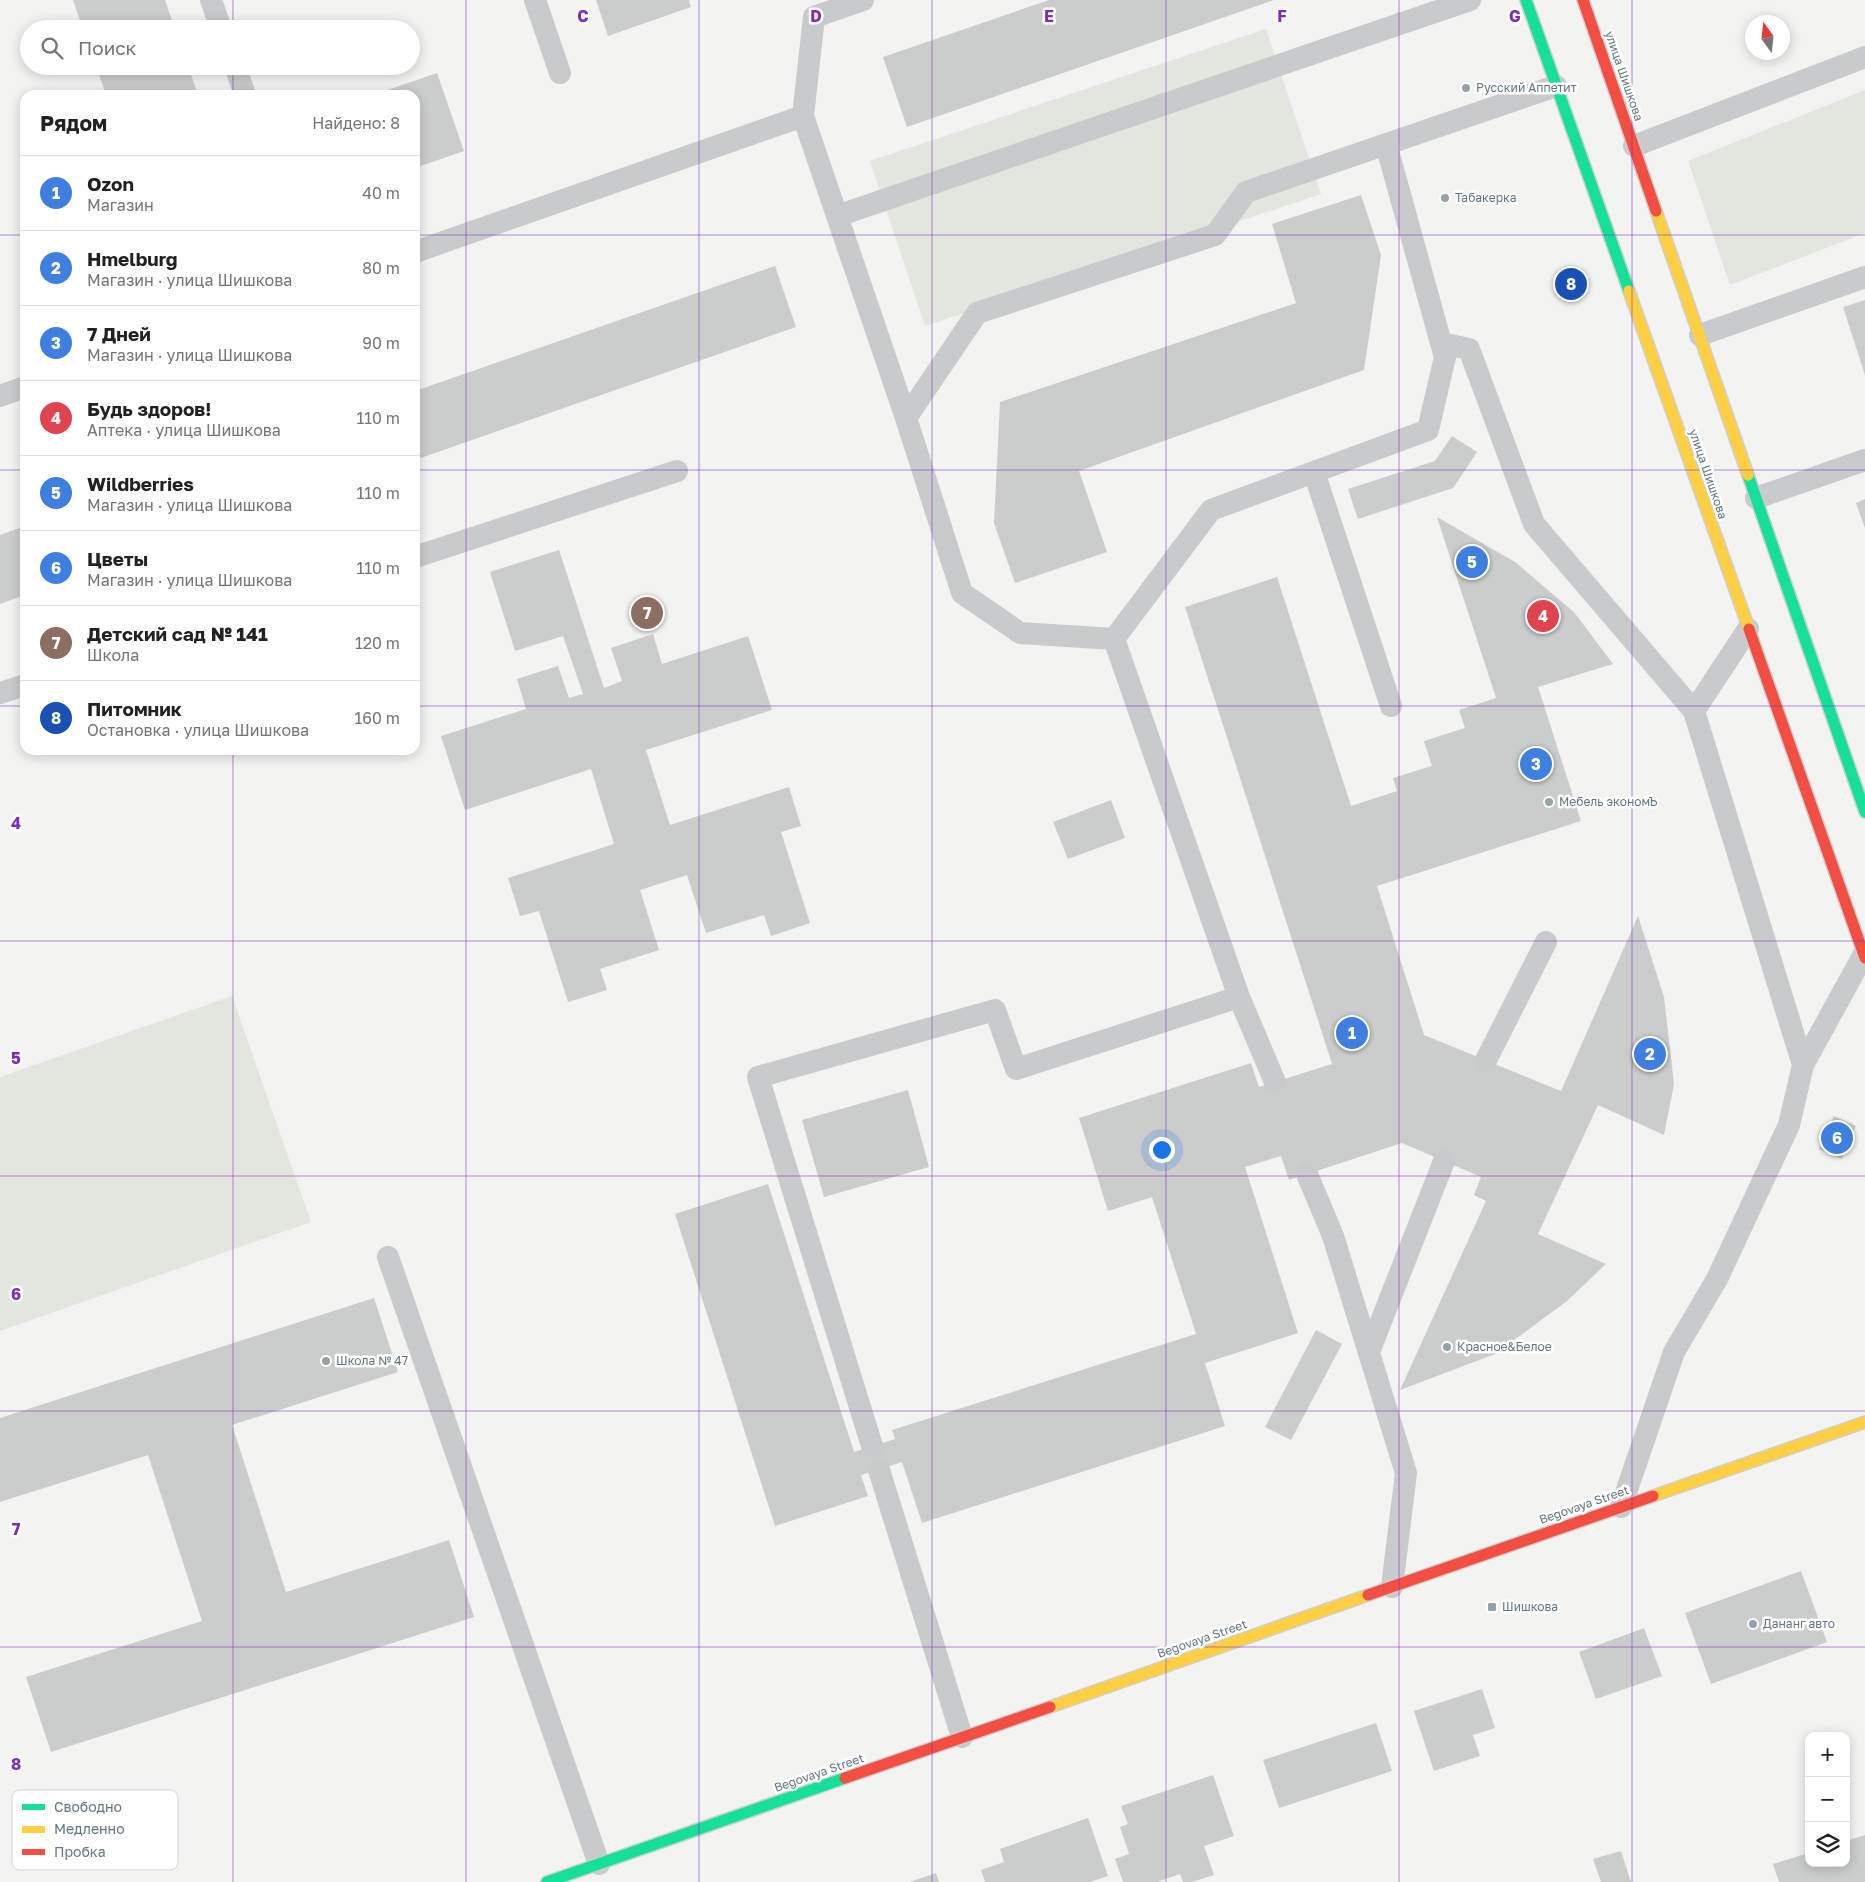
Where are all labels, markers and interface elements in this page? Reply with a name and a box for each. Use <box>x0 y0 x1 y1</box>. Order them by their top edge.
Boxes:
text: C <box>577 6 589 26</box>
text: D <box>810 6 822 26</box>
text: E <box>1044 6 1054 26</box>
text: F <box>1277 6 1287 26</box>
text: G <box>1509 6 1521 26</box>
north arrow <box>1745 15 1790 60</box>
search box <box>20 20 420 75</box>
street label: улица Шишкова <box>1602 29 1647 123</box>
icon: search <box>38 34 66 62</box>
text: Поиск <box>78 36 137 59</box>
place label: Русский Аппетит <box>1476 80 1577 95</box>
marker: Русский Аппетит <box>1460 82 1472 94</box>
text: Рядом <box>40 110 107 136</box>
text: Найдено: 8 <box>312 113 400 133</box>
text: Ozon <box>87 172 134 195</box>
text: 1 <box>52 183 60 203</box>
text: 40 m <box>362 183 400 203</box>
place label: Табакерка <box>1455 190 1517 205</box>
marker: Табакерка <box>1439 192 1451 204</box>
text: Магазин <box>87 195 154 215</box>
text: Hmelburg <box>87 247 177 270</box>
text: 2 <box>51 258 61 278</box>
text: 80 m <box>362 258 400 278</box>
pin: 8 <box>1555 265 1587 303</box>
text: Магазин · улица Шишкова <box>87 270 292 290</box>
text: 7 Дней <box>87 322 151 345</box>
text: 3 <box>51 333 61 353</box>
text: 90 m <box>362 333 400 353</box>
text: Магазин · улица Шишкова <box>87 345 292 365</box>
text: Будь здоров! <box>87 397 211 420</box>
text: 4 <box>51 408 61 428</box>
text: 110 m <box>356 408 400 428</box>
text: Аптека · улица Шишкова <box>87 420 281 440</box>
street label: улица Шишкова <box>1686 427 1731 521</box>
text: Wildberries <box>87 472 194 495</box>
text: 5 <box>51 483 61 503</box>
text: 110 m <box>356 483 400 503</box>
text: Магазин · улица Шишкова <box>87 495 292 515</box>
pin: 5 <box>1456 543 1488 581</box>
text: Цветы <box>87 547 148 570</box>
text: 6 <box>51 558 61 578</box>
text: 110 m <box>356 558 400 578</box>
text: Магазин · улица Шишкова <box>87 570 292 590</box>
pin: 7 <box>631 594 663 632</box>
pin: 4 <box>1527 597 1559 635</box>
text: Детский сад № 141 <box>87 622 268 645</box>
text: 7 <box>52 633 60 653</box>
text: 120 m <box>355 633 400 653</box>
text: Школа <box>87 645 139 665</box>
text: Питомник <box>87 697 182 720</box>
text: 8 <box>51 708 61 728</box>
text: 160 m <box>354 708 400 728</box>
text: Остановка · улица Шишкова <box>87 720 309 740</box>
pin: 3 <box>1520 745 1552 783</box>
place label: Мебель экономЪ <box>1559 794 1658 809</box>
marker: Мебель экономЪ <box>1543 796 1555 808</box>
text: 4 <box>11 813 21 833</box>
pin: 1 <box>1336 1014 1368 1052</box>
pin: 2 <box>1634 1035 1666 1073</box>
text: 5 <box>11 1048 21 1068</box>
pin: 6 <box>1821 1119 1853 1157</box>
your location <box>1149 1137 1175 1163</box>
text: 6 <box>11 1284 21 1304</box>
place label: Красное&Белое <box>1457 1339 1552 1354</box>
marker: Красное&Белое <box>1441 1341 1453 1353</box>
place label: Школа № 47 <box>336 1353 408 1368</box>
marker: Школа № 47 <box>320 1355 332 1367</box>
street label: Begovaya Street <box>1537 1482 1631 1527</box>
text: 7 <box>12 1519 21 1539</box>
place label: Шишкова <box>1502 1599 1558 1614</box>
marker: Шишкова <box>1486 1601 1498 1613</box>
street label: Begovaya Street <box>1155 1616 1249 1661</box>
place label: Дананг авто <box>1763 1616 1835 1631</box>
marker: Дананг авто <box>1747 1618 1759 1630</box>
map controls <box>1805 1732 1850 1867</box>
button: + <box>1805 1732 1850 1777</box>
street label: Begovaya Street <box>772 1750 866 1795</box>
text: 8 <box>11 1754 21 1774</box>
button: − <box>1805 1777 1850 1822</box>
legend <box>12 1790 178 1870</box>
text: Свободно <box>54 1798 122 1815</box>
text: Медленно <box>54 1820 125 1837</box>
button: layers <box>1805 1822 1850 1867</box>
text: Пробка <box>54 1843 106 1860</box>

